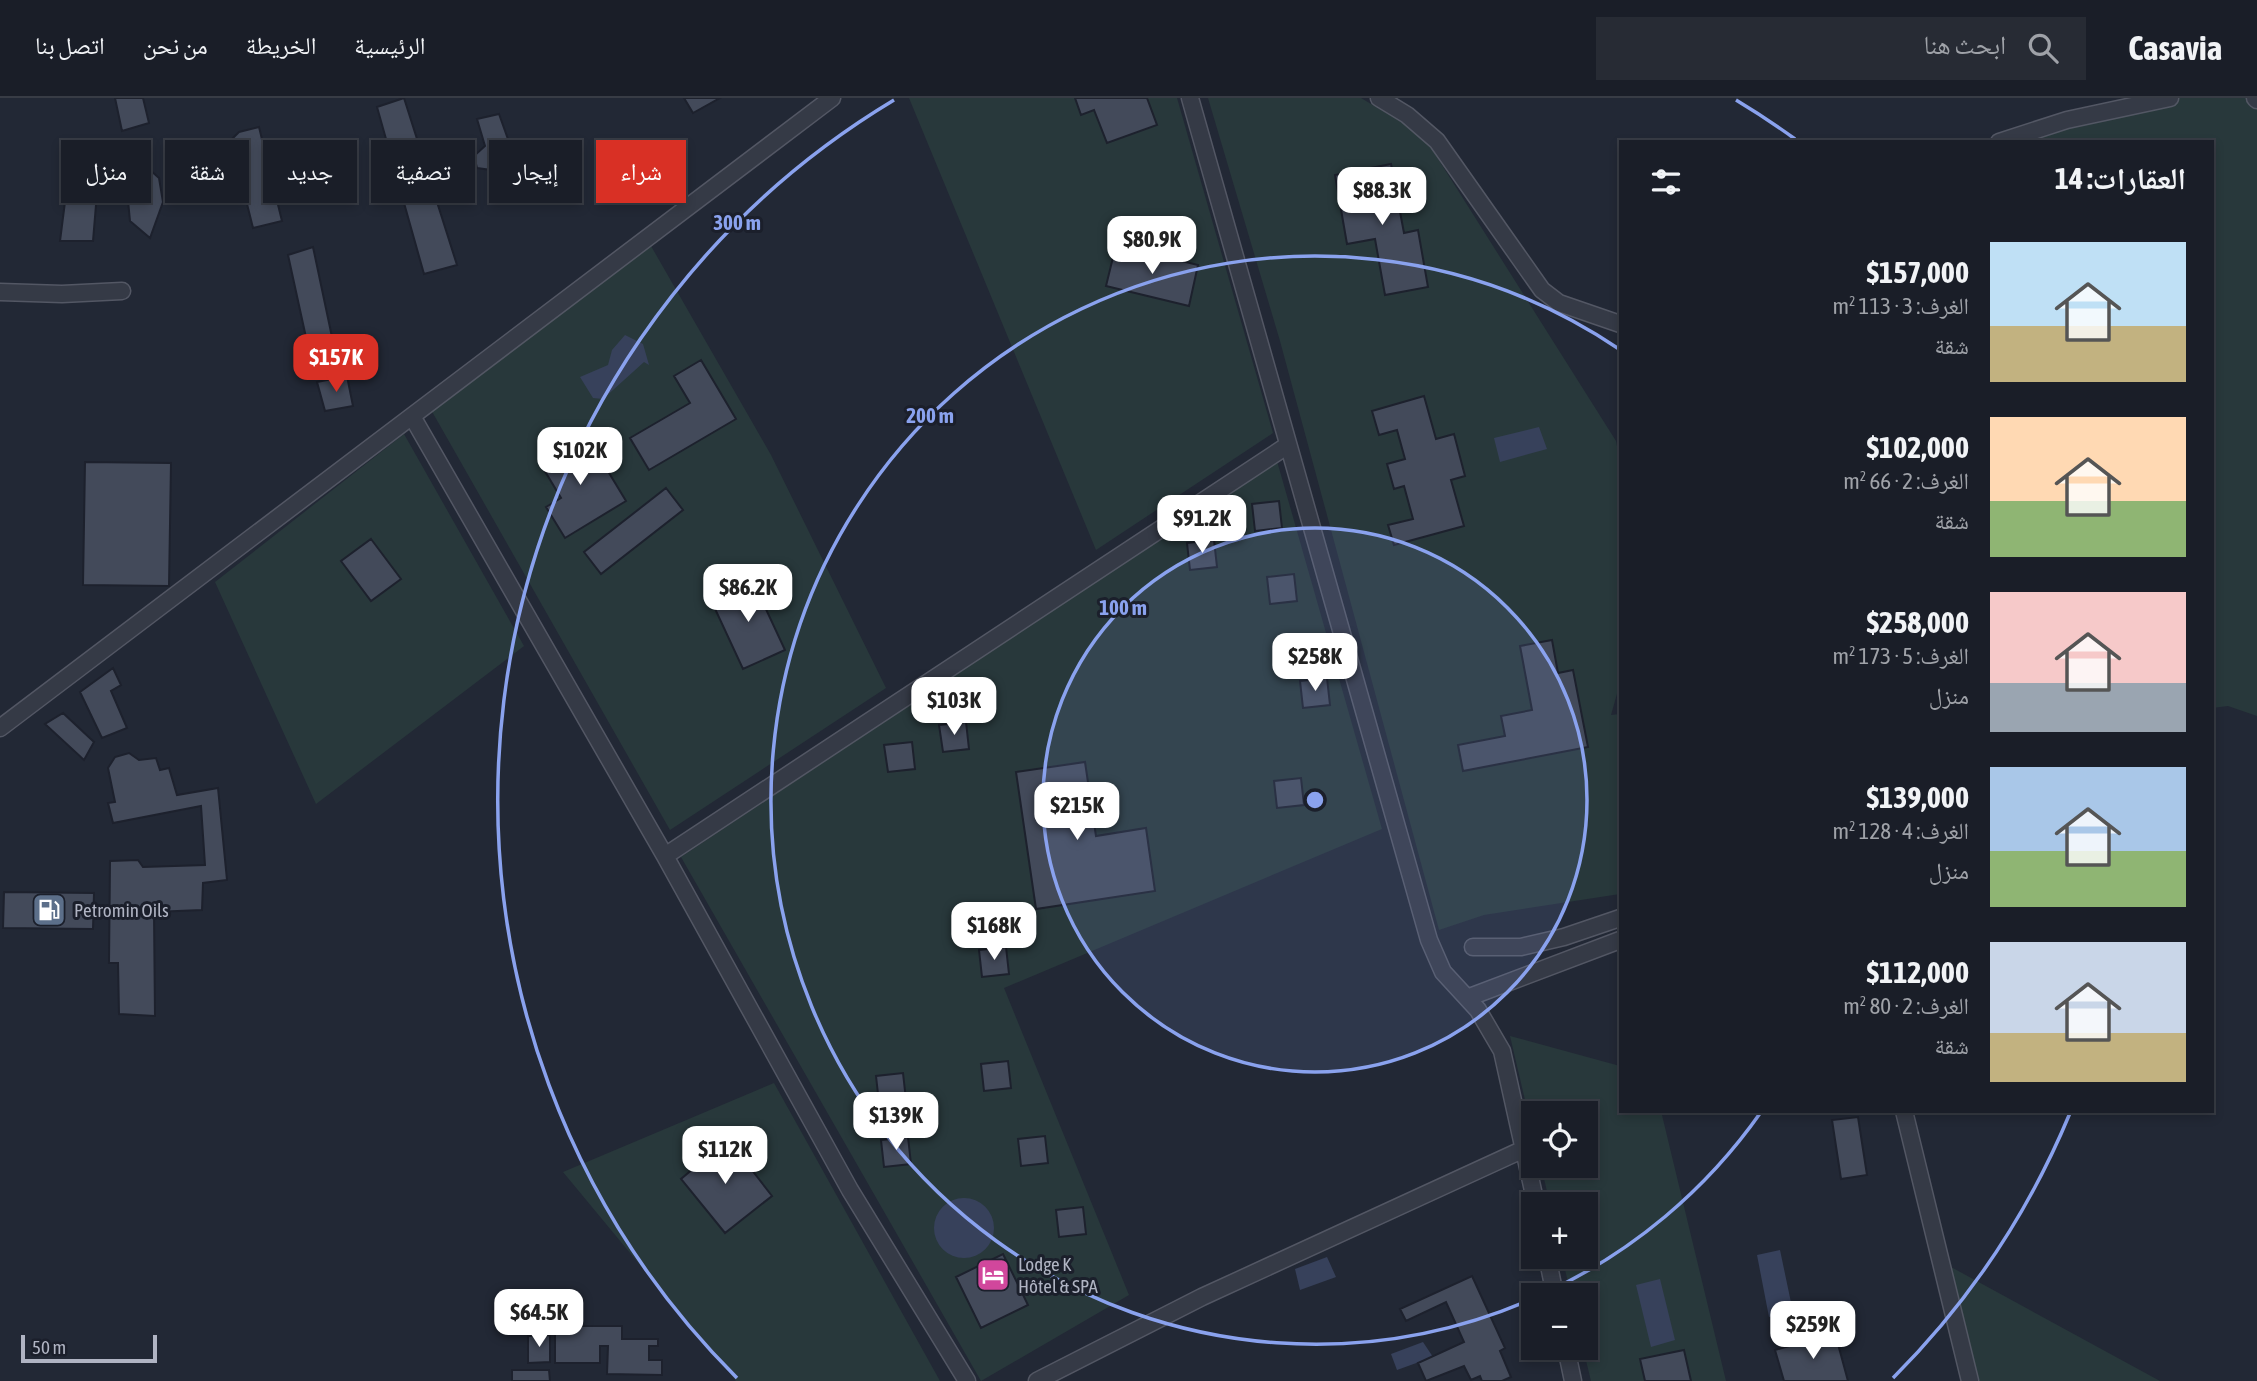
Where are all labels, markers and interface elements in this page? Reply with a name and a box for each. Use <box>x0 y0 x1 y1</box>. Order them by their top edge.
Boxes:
search box <box>1596 17 2086 80</box>
icon: search <box>2024 29 2062 67</box>
text: Casavia <box>2128 29 2222 67</box>
text: ابحث هنا <box>1923 30 2006 60</box>
text: اتصل بنا <box>35 32 105 59</box>
text: من نحن <box>143 32 208 59</box>
text: الخريطة <box>246 32 316 59</box>
text: الرئيسية <box>354 32 425 59</box>
chip: منزل <box>61 140 151 203</box>
chip: شقة <box>165 140 249 203</box>
chip: جديد <box>263 140 357 203</box>
chip: تصفية <box>371 140 475 203</box>
chip: إيجار <box>489 140 582 203</box>
chip: شراء <box>596 140 686 203</box>
text: العقارات: 14 <box>2055 161 2186 195</box>
icon: filters <box>1647 163 1685 201</box>
pin: $88.3K <box>1325 167 1439 227</box>
text: $88.3K <box>1353 177 1411 203</box>
text: 300 m <box>713 210 761 234</box>
pin: $80.9K <box>1095 216 1209 276</box>
text: $80.9K <box>1123 226 1181 252</box>
text: $157,000 <box>1866 255 1969 289</box>
icon: home <box>2046 270 2130 354</box>
text: الغرف: 3 · 113 m² <box>1832 293 1969 319</box>
text: شقة <box>1935 333 1969 359</box>
pin: $157K <box>287 334 385 394</box>
text: $157K <box>309 344 363 370</box>
text: 200 m <box>906 403 954 427</box>
pin: $102K <box>531 428 629 487</box>
text: $102,000 <box>1866 430 1969 464</box>
text: $102K <box>553 437 607 463</box>
icon: home <box>2046 445 2130 529</box>
text: الغرف: 2 · 66 m² <box>1843 468 1969 494</box>
pin: $91.2K <box>1145 496 1259 555</box>
text: $91.2K <box>1173 505 1231 531</box>
text: شقة <box>1935 508 1969 534</box>
pin: $86.2K <box>691 564 805 624</box>
text: $86.2K <box>719 574 777 600</box>
text: 100 m <box>1099 595 1147 619</box>
text: $258,000 <box>1866 605 1969 639</box>
icon: home <box>2046 620 2130 704</box>
pin: $258K <box>1266 634 1364 693</box>
text: $258K <box>1288 643 1342 669</box>
text: الغرف: 5 · 173 m² <box>1832 643 1969 669</box>
pin: $103K <box>905 678 1003 737</box>
text: منزل <box>1929 683 1969 709</box>
text: $103K <box>927 687 981 713</box>
text: $139,000 <box>1866 780 1969 814</box>
pin: $215K <box>1028 782 1126 842</box>
centre of rings <box>1303 788 1327 812</box>
text: $215K <box>1050 792 1104 818</box>
icon: home <box>2046 795 2130 879</box>
text: الغرف: 4 · 128 m² <box>1832 818 1969 844</box>
text: منزل <box>1929 858 1969 884</box>
fuel station icon: Petromin Oils <box>30 891 68 929</box>
place label: Petromin Oils <box>74 899 169 921</box>
pin: $168K <box>945 902 1043 962</box>
text: $168K <box>967 912 1021 938</box>
text: $112,000 <box>1866 955 1969 989</box>
icon: home <box>2046 970 2130 1054</box>
text: الغرف: 2 · 80 m² <box>1843 993 1969 1019</box>
text: شقة <box>1935 1033 1969 1059</box>
pin: $139K <box>847 1093 945 1152</box>
map controls <box>1521 1101 1598 1360</box>
button: locate <box>1521 1101 1598 1178</box>
text: $139K <box>869 1102 923 1128</box>
pin: $112K <box>676 1126 774 1186</box>
text: $112K <box>698 1136 752 1162</box>
button: + <box>1521 1192 1598 1269</box>
place label: Lodge K Hôtel & SPA <box>1018 1253 1099 1297</box>
hotel icon: Lodge K Hôtel & SPA <box>974 1256 1012 1294</box>
button: − <box>1521 1283 1598 1360</box>
pin: $64.5K <box>482 1290 596 1349</box>
text: $64.5K <box>510 1299 568 1325</box>
pin: $259K <box>1764 1302 1862 1361</box>
text: $259K <box>1786 1311 1840 1337</box>
scale bar <box>21 1332 158 1364</box>
text: 50 m <box>32 1336 66 1358</box>

